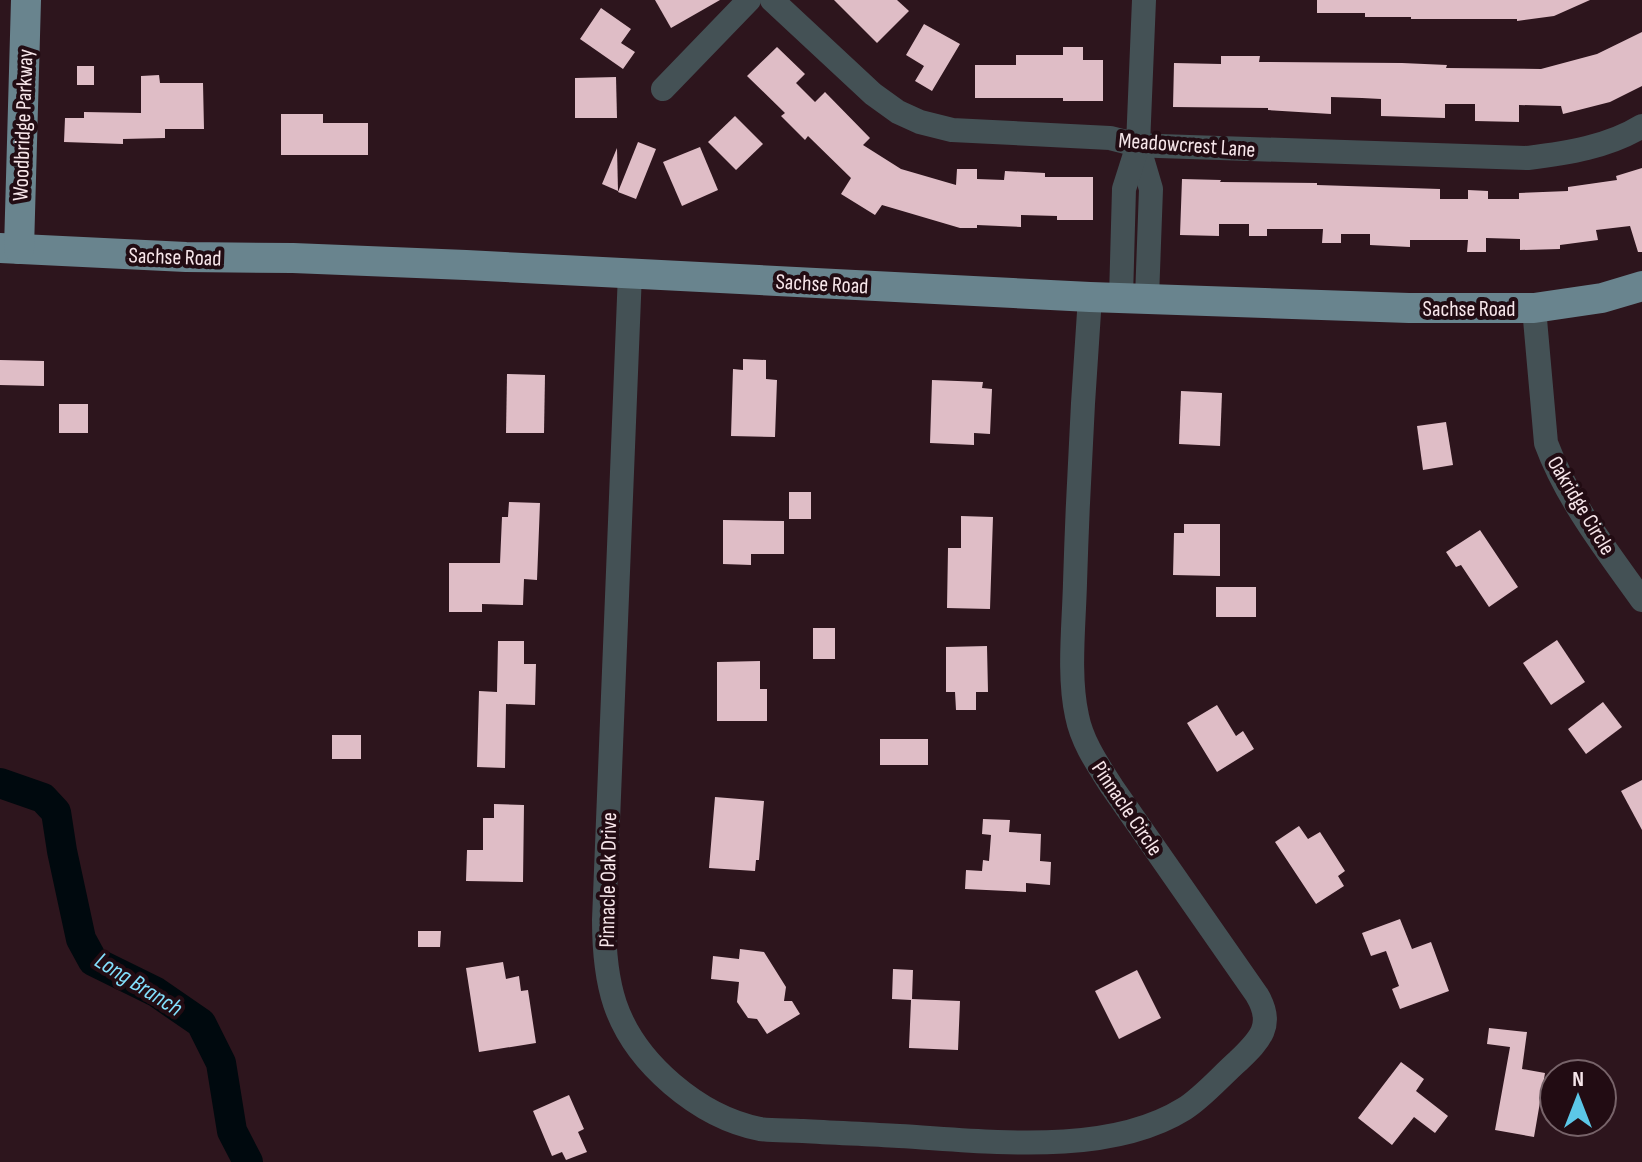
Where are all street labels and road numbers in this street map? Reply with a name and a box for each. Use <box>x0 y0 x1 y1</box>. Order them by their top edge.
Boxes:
street label: Woodbridge Parkway <box>7 48 40 202</box>
street label: Meadowcrest Lane <box>1117 127 1256 164</box>
street label: Sachse Road <box>128 242 222 273</box>
street label: Sachse Road <box>775 269 869 300</box>
street label: Sachse Road <box>1423 296 1516 323</box>
street label: Oakridge Circle <box>1541 451 1621 560</box>
street label: Pinnacle Circle <box>1085 756 1168 861</box>
street label: Pinnacle Oak Drive <box>594 812 623 948</box>

